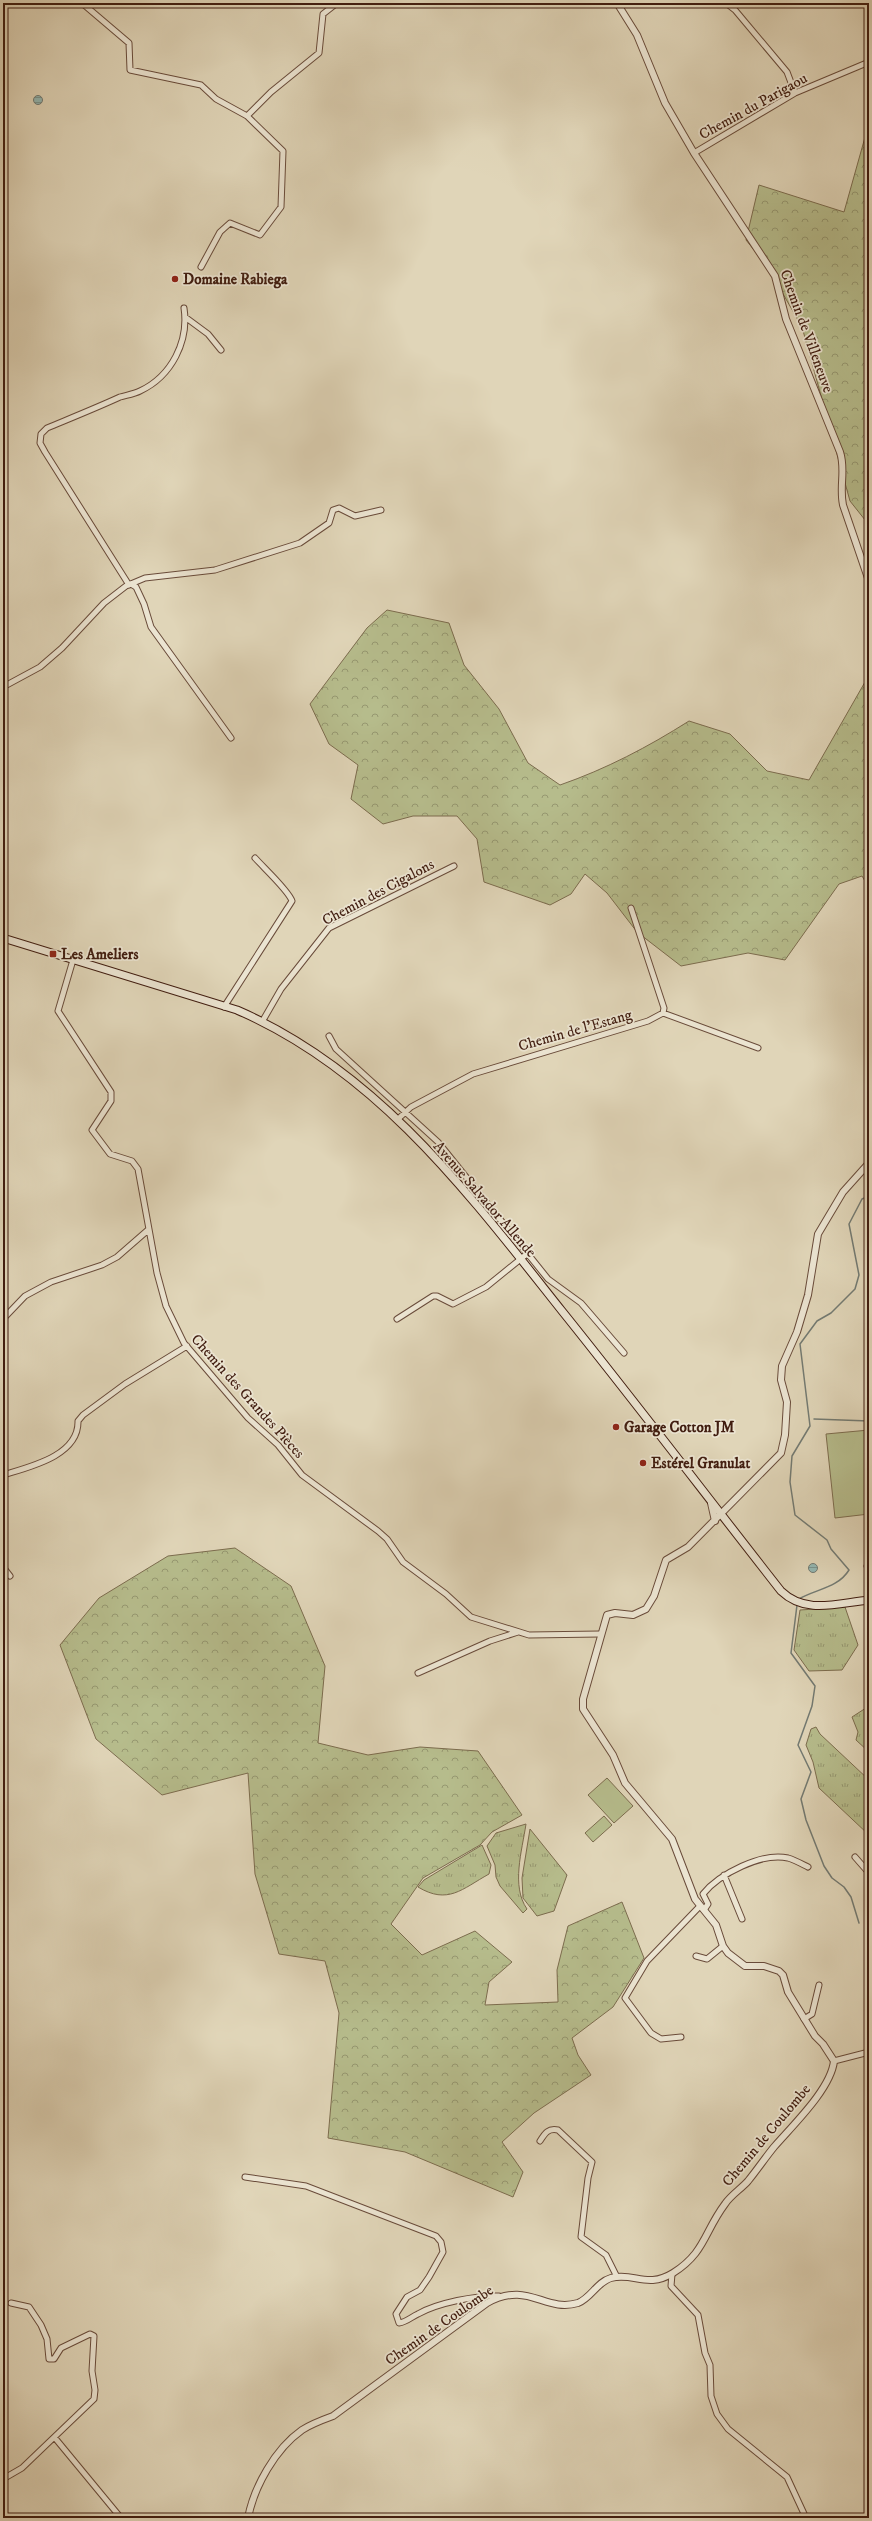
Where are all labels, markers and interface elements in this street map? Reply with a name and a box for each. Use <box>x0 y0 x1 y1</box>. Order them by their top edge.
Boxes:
street label: Chemin du Parigaou <box>696 69 811 144</box>
street label: Chemin de Villeneuve <box>775 267 838 395</box>
place label: Domaine Rabiega <box>183 270 288 289</box>
marker: Domaine Rabiega <box>170 274 180 284</box>
street label: Chemin des Cigalons <box>319 855 438 930</box>
place label: Les Ameliers <box>61 945 138 964</box>
marker: Les Ameliers <box>48 949 58 959</box>
street label: Chemin de l'Estang <box>516 1005 635 1056</box>
street label: Avenue Salvador Allende <box>429 1137 540 1261</box>
street label: Chemin des Grandes Pièces <box>187 1330 308 1462</box>
place label: Garage Cotton JM <box>624 1418 735 1437</box>
marker: Garage Cotton JM <box>611 1422 621 1432</box>
place label: Estérel Granulat <box>651 1454 750 1473</box>
marker: Estérel Granulat <box>638 1458 648 1468</box>
street label: Chemin de Coulombe <box>718 2080 815 2190</box>
street label: Chemin de Coulombe <box>381 2281 497 2370</box>

